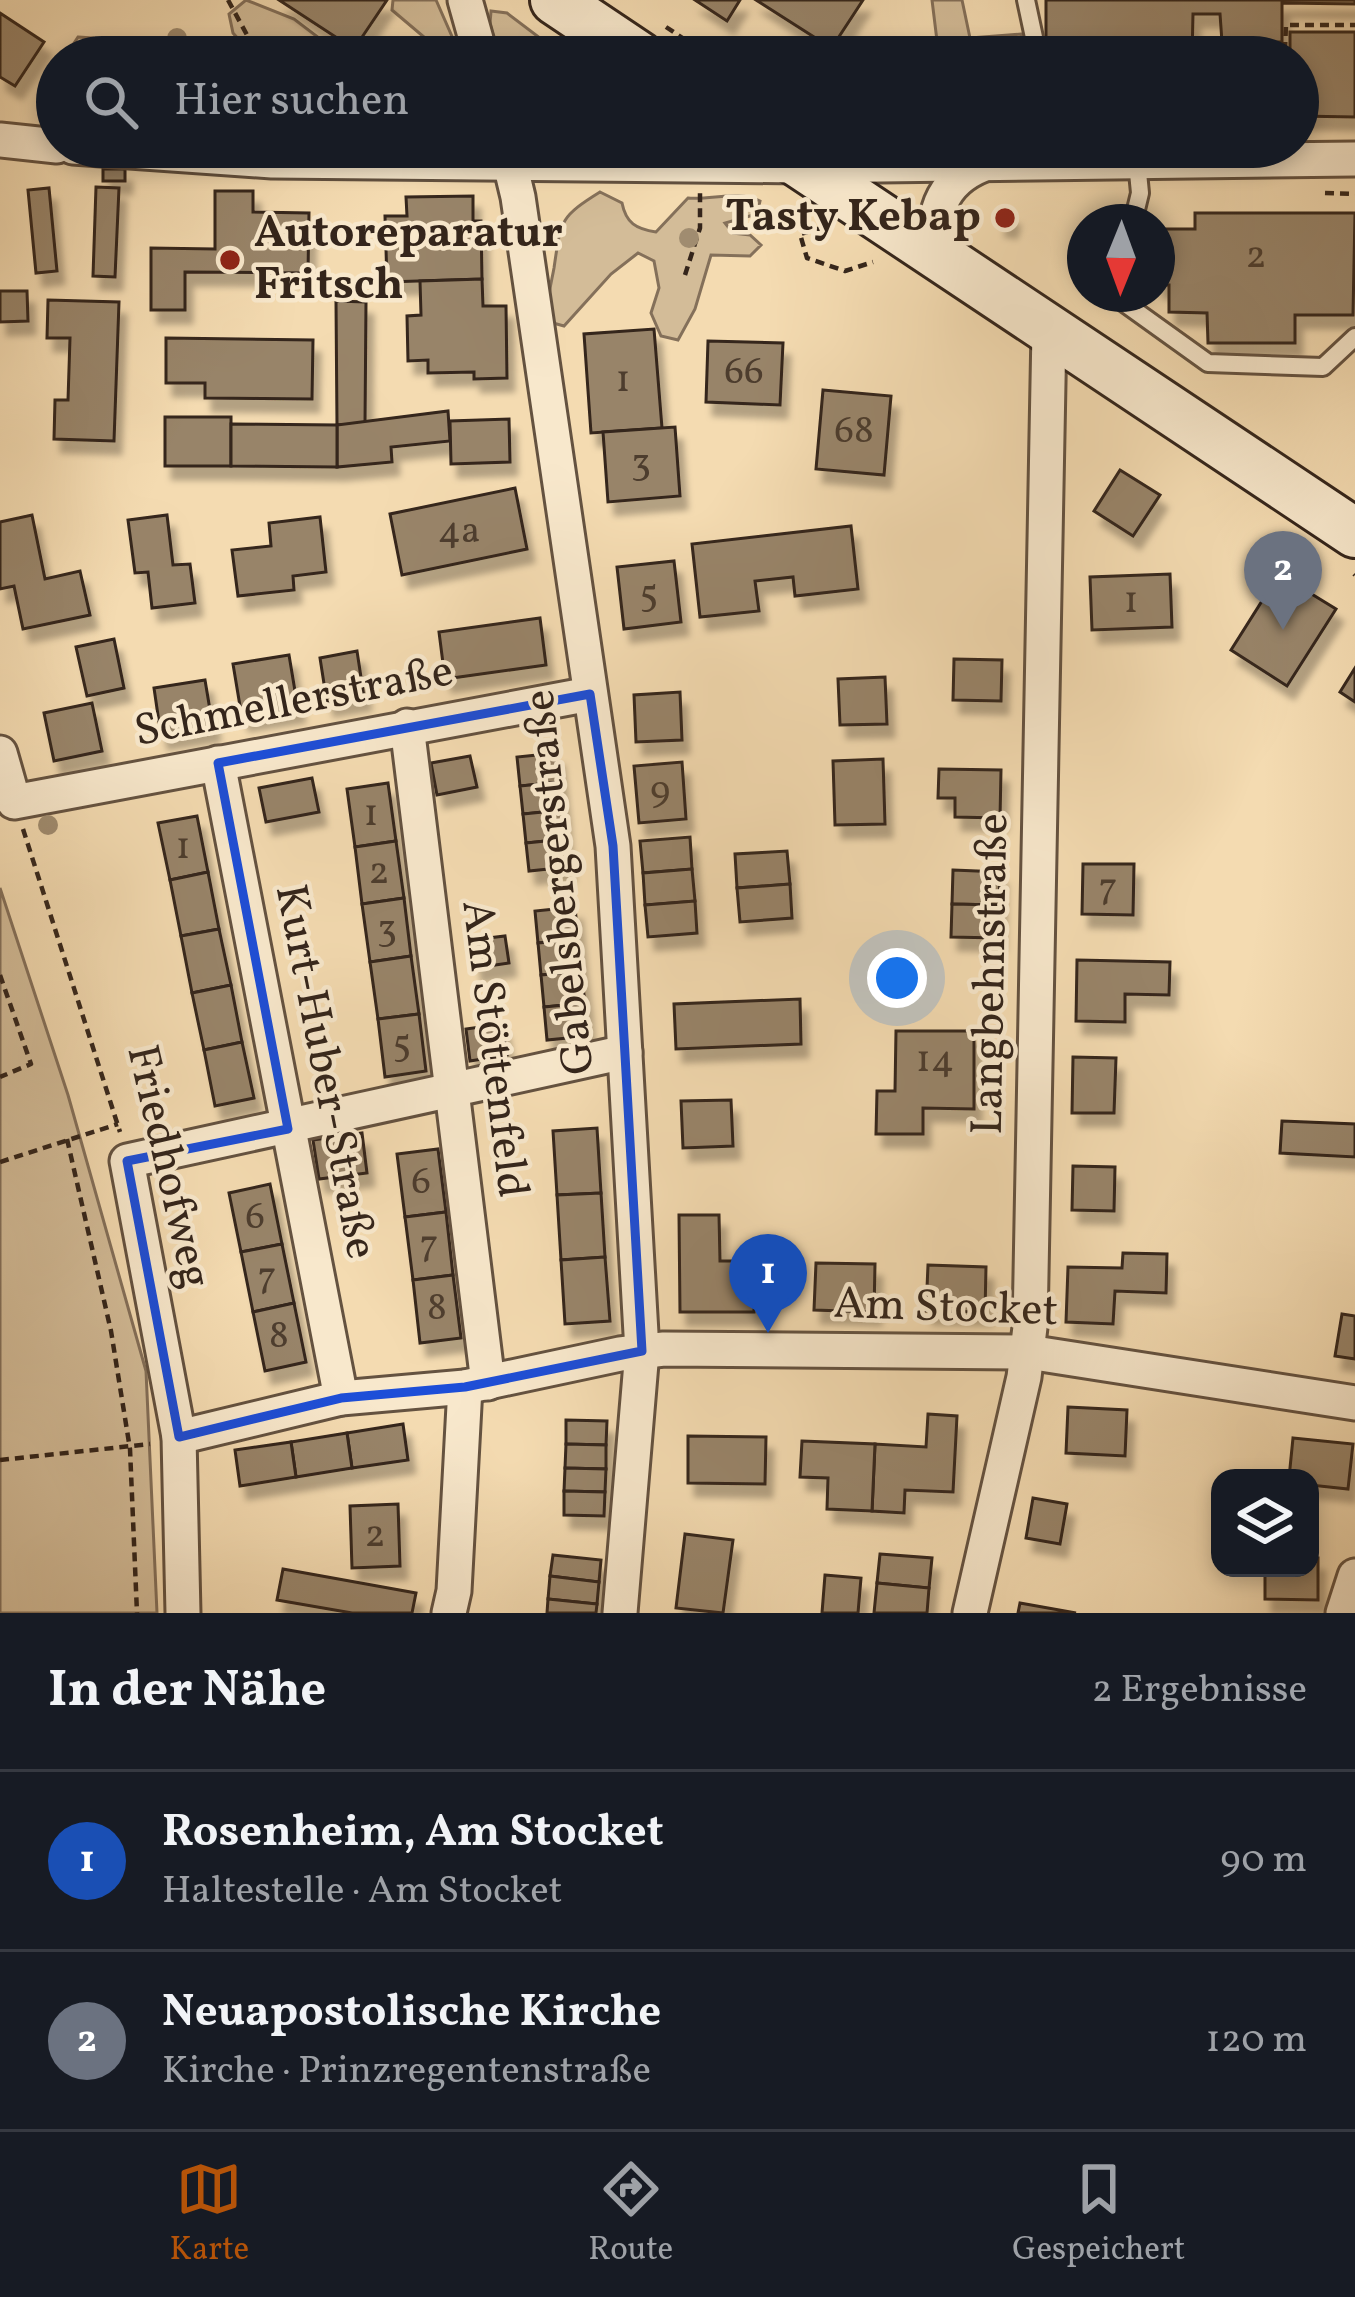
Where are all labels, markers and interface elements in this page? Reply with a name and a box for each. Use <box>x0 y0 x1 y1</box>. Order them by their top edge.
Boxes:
search box <box>36 36 1319 168</box>
icon: search <box>78 69 144 135</box>
text: Hier suchen <box>174 71 409 134</box>
place label: Tasty Kebap <box>725 187 981 250</box>
place label: Autoreparatur Fritsch <box>254 203 563 318</box>
north arrow <box>1067 204 1175 312</box>
marker: Tasty Kebap <box>992 205 1018 231</box>
house number: 2 <box>1246 230 1266 284</box>
marker: Autoreparatur Fritsch <box>217 247 243 273</box>
house number: 66 <box>724 346 764 400</box>
house number: 1 <box>615 354 631 408</box>
house number: 68 <box>834 405 874 459</box>
house number: 3 <box>631 437 651 491</box>
house number: 4a <box>438 505 480 559</box>
pin: 2 <box>1244 531 1322 630</box>
house number: 5 <box>640 568 658 622</box>
house number: 1 <box>1123 575 1139 629</box>
street label: Schmellerstraße <box>129 641 459 765</box>
street label: Gabelsbergerstraße <box>509 687 613 1077</box>
house number: 9 <box>650 765 670 819</box>
house number: 1 <box>363 788 379 842</box>
street label: Langbehnstraße <box>958 813 1026 1135</box>
house number: 1 <box>175 821 191 875</box>
house number: 2 <box>369 846 389 900</box>
house number: 7 <box>1099 862 1117 916</box>
street label: Kurt-Huber-Straße <box>257 879 391 1265</box>
street label: Am Stöttenfeld <box>444 897 542 1201</box>
house number: 3 <box>377 903 397 957</box>
your location <box>867 948 927 1008</box>
house number: 5 <box>393 1018 411 1072</box>
house number: 14 <box>916 1034 954 1088</box>
street label: Friedhofweg <box>108 1039 226 1295</box>
house number: 6 <box>411 1156 431 1210</box>
house number: 6 <box>245 1191 265 1245</box>
house number: 7 <box>420 1219 438 1273</box>
pin: 1 <box>729 1234 807 1333</box>
house number: 7 <box>258 1251 276 1305</box>
street label: Am Stocket <box>833 1274 1059 1344</box>
house number: 8 <box>427 1282 447 1336</box>
house number: 8 <box>269 1310 289 1364</box>
map controls <box>1211 1469 1319 1577</box>
button: layers <box>1211 1469 1319 1577</box>
house number: 2 <box>365 1509 385 1563</box>
text: In der Nähe <box>48 1656 326 1727</box>
text: 2 Ergebnisse <box>1092 1664 1307 1718</box>
text: Rosenheim, Am Stocket <box>162 1802 664 1865</box>
text: 1 <box>79 1834 95 1888</box>
text: 90 m <box>1220 1834 1307 1888</box>
text: Haltestelle · Am Stocket <box>162 1865 562 1919</box>
text: Neuapostolische Kirche <box>162 1982 661 2045</box>
text: 2 <box>77 2014 97 2068</box>
text: 120 m <box>1206 2014 1307 2068</box>
text: Kirche · Prinzregentenstraße <box>162 2045 651 2099</box>
tab: Karte <box>170 2156 249 2274</box>
tab: Route <box>588 2156 673 2274</box>
tab: Gespeichert <box>1012 2156 1185 2274</box>

